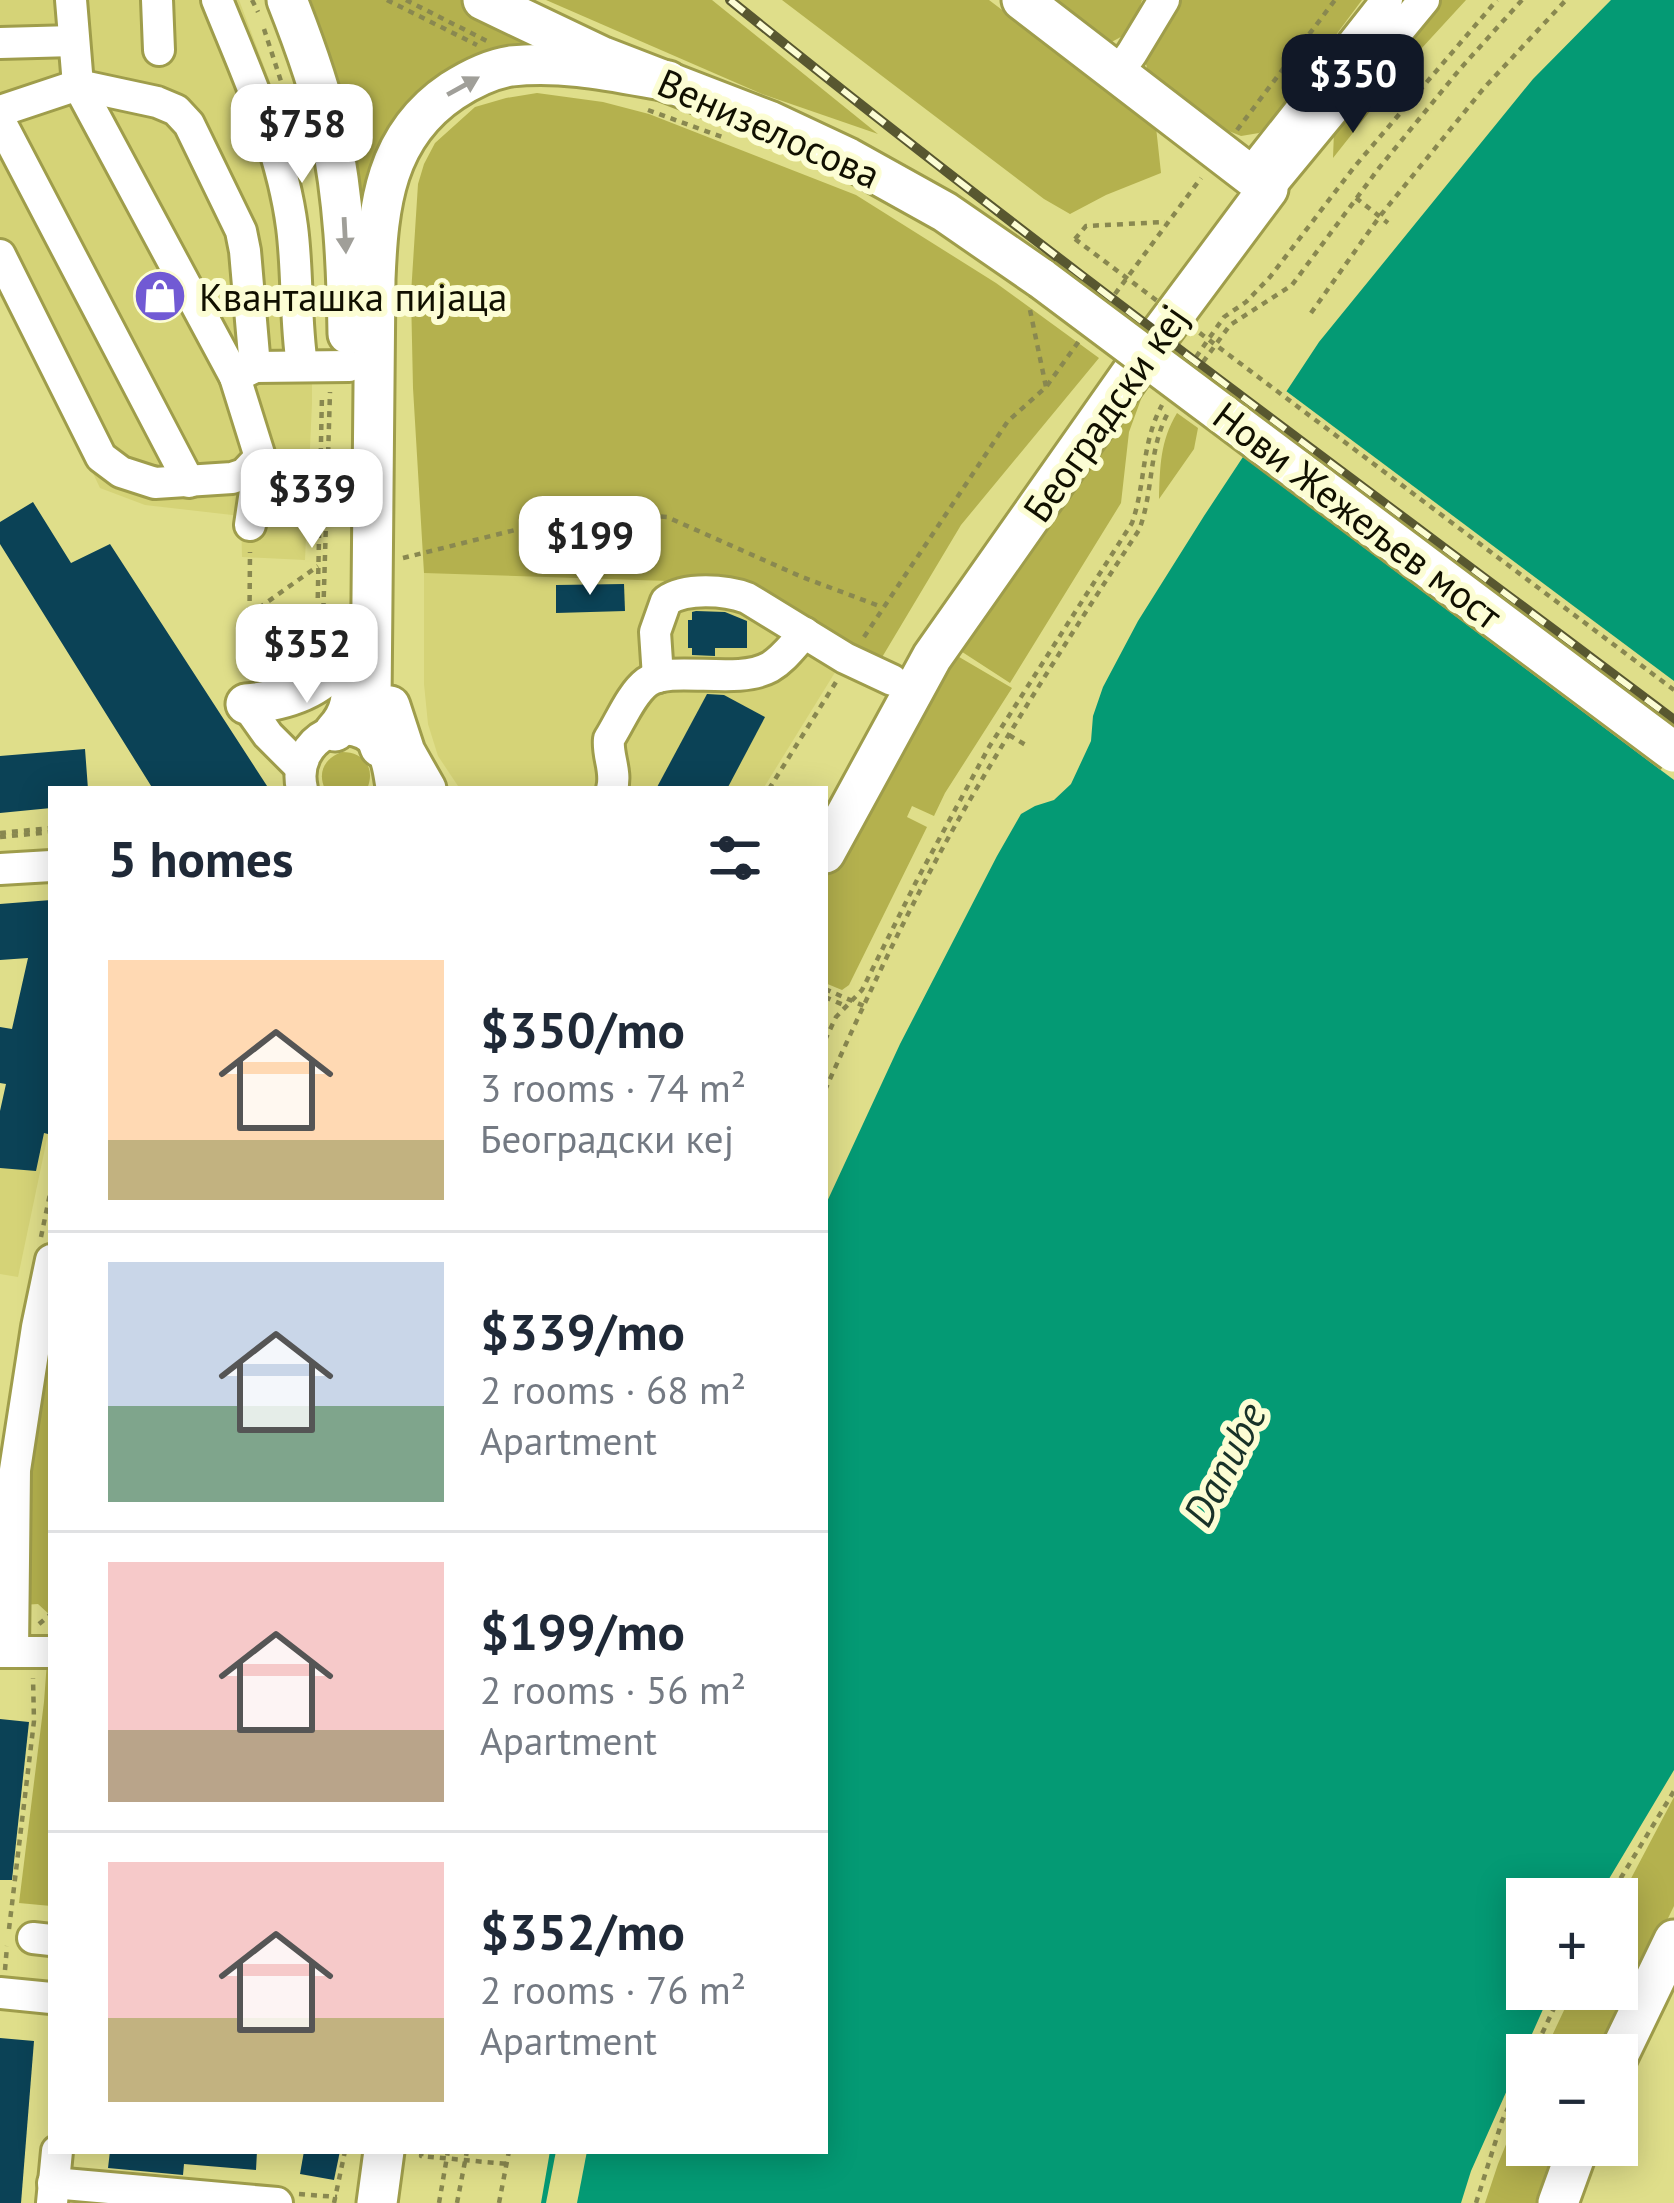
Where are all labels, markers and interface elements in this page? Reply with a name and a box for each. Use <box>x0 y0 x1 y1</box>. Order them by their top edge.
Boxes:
pin: $350 <box>1282 34 1424 136</box>
text: $350 <box>1309 47 1397 98</box>
street label: Венизелосова <box>650 56 888 200</box>
one-way arrow <box>446 76 480 97</box>
pin: $758 <box>231 84 373 186</box>
text: $758 <box>258 97 346 148</box>
one-way arrow <box>335 217 354 254</box>
shop icon: Кванташка пијаца <box>132 268 188 324</box>
place label: Кванташка пијаца <box>199 271 507 322</box>
street label: Београдски кеј <box>1011 294 1199 532</box>
street label: Нови Жежељев мост <box>1203 390 1513 641</box>
pin: $339 <box>241 449 383 551</box>
text: $339 <box>268 462 356 513</box>
pin: $199 <box>519 496 661 598</box>
text: $199 <box>546 509 634 560</box>
pin: $352 <box>236 604 378 706</box>
text: $352 <box>263 617 351 668</box>
text: 5 homes <box>108 825 294 891</box>
icon: filters <box>702 825 768 891</box>
text: $350/mo <box>480 996 685 1062</box>
icon: home <box>204 1008 348 1152</box>
text: 3 rooms · 74 m² <box>480 1062 746 1113</box>
text: Београдски кеј <box>480 1113 734 1164</box>
text: $339/mo <box>480 1298 685 1364</box>
icon: home <box>204 1310 348 1454</box>
text: 2 rooms · 68 m² <box>480 1364 746 1415</box>
water label: Danube <box>1170 1393 1279 1535</box>
text: Apartment <box>480 1415 657 1466</box>
text: $199/mo <box>480 1598 685 1664</box>
icon: home <box>204 1610 348 1754</box>
text: 2 rooms · 56 m² <box>480 1664 746 1715</box>
text: Apartment <box>480 1715 657 1766</box>
map controls <box>1506 1878 1638 2166</box>
button: + <box>1506 1878 1638 2010</box>
text: $352/mo <box>480 1898 685 1964</box>
icon: home <box>204 1910 348 2054</box>
text: 2 rooms · 76 m² <box>480 1964 746 2015</box>
text: Apartment <box>480 2015 657 2066</box>
button: − <box>1506 2034 1638 2166</box>

